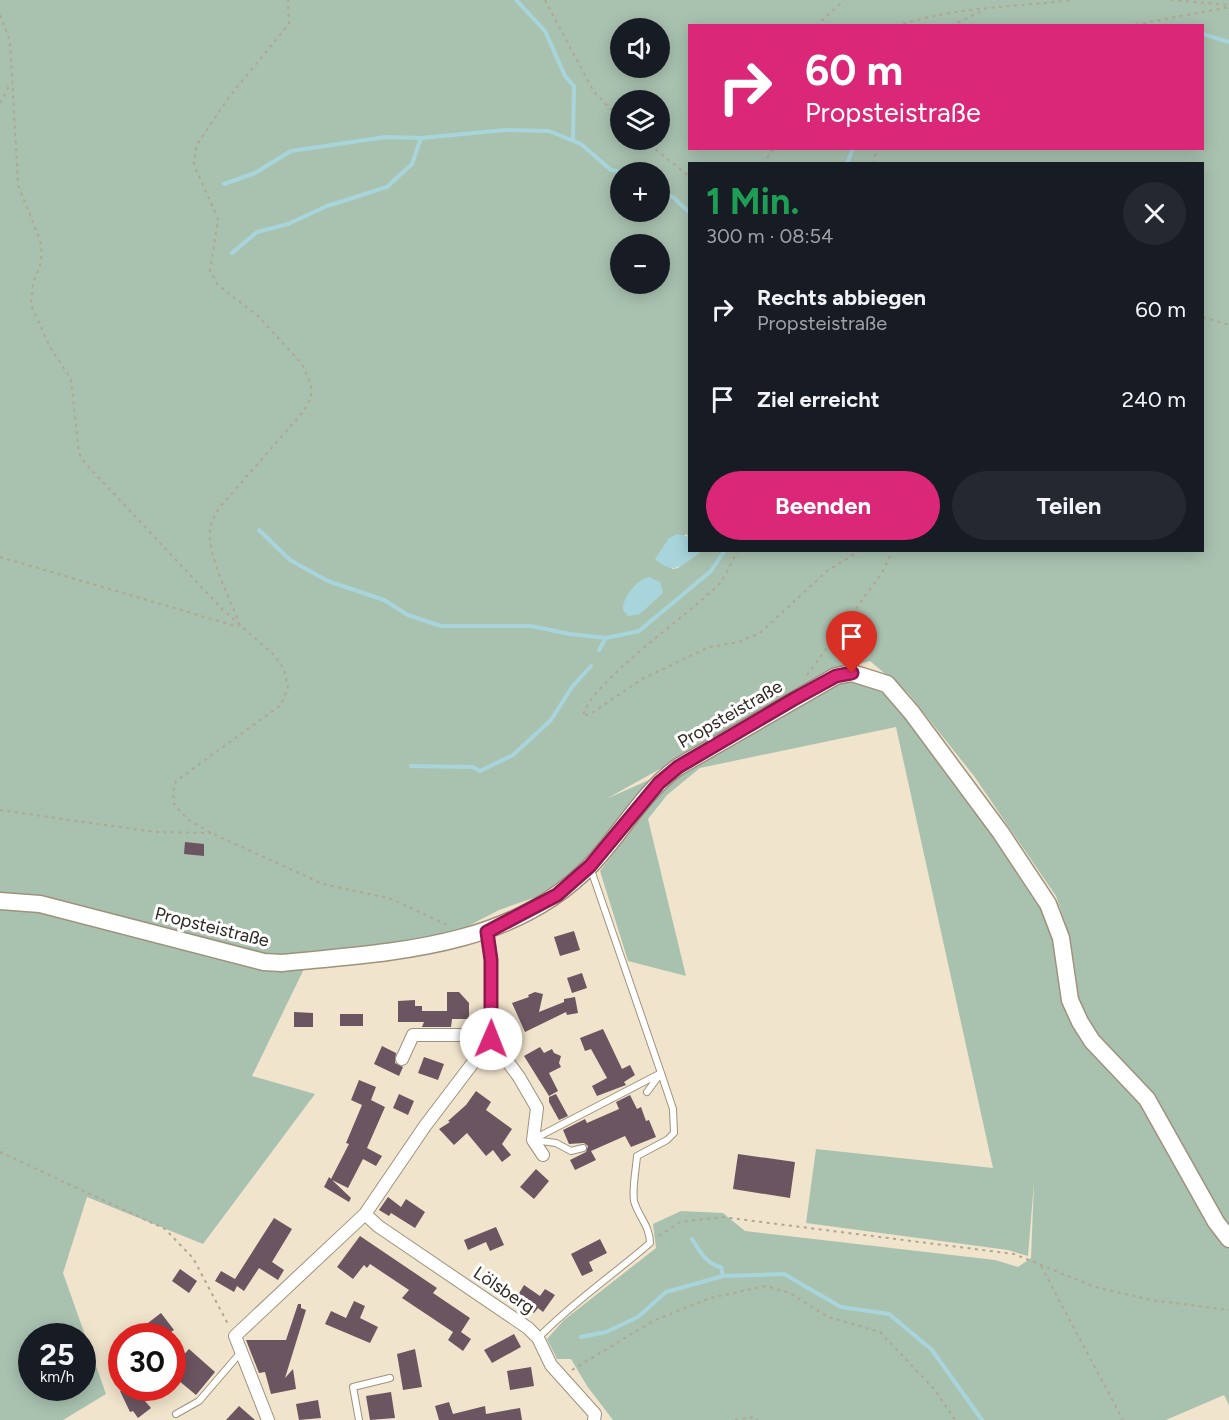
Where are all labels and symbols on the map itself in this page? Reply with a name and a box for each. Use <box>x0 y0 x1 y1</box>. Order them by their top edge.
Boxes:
pin <box>826 611 877 673</box>
street label: Propsteistraße <box>674 675 786 753</box>
street label: Propsteistraße <box>153 902 272 952</box>
position arrow <box>459 1007 523 1071</box>
street label: Lölsberg <box>469 1262 539 1318</box>
speed limit sign: 30 <box>108 1323 186 1401</box>

